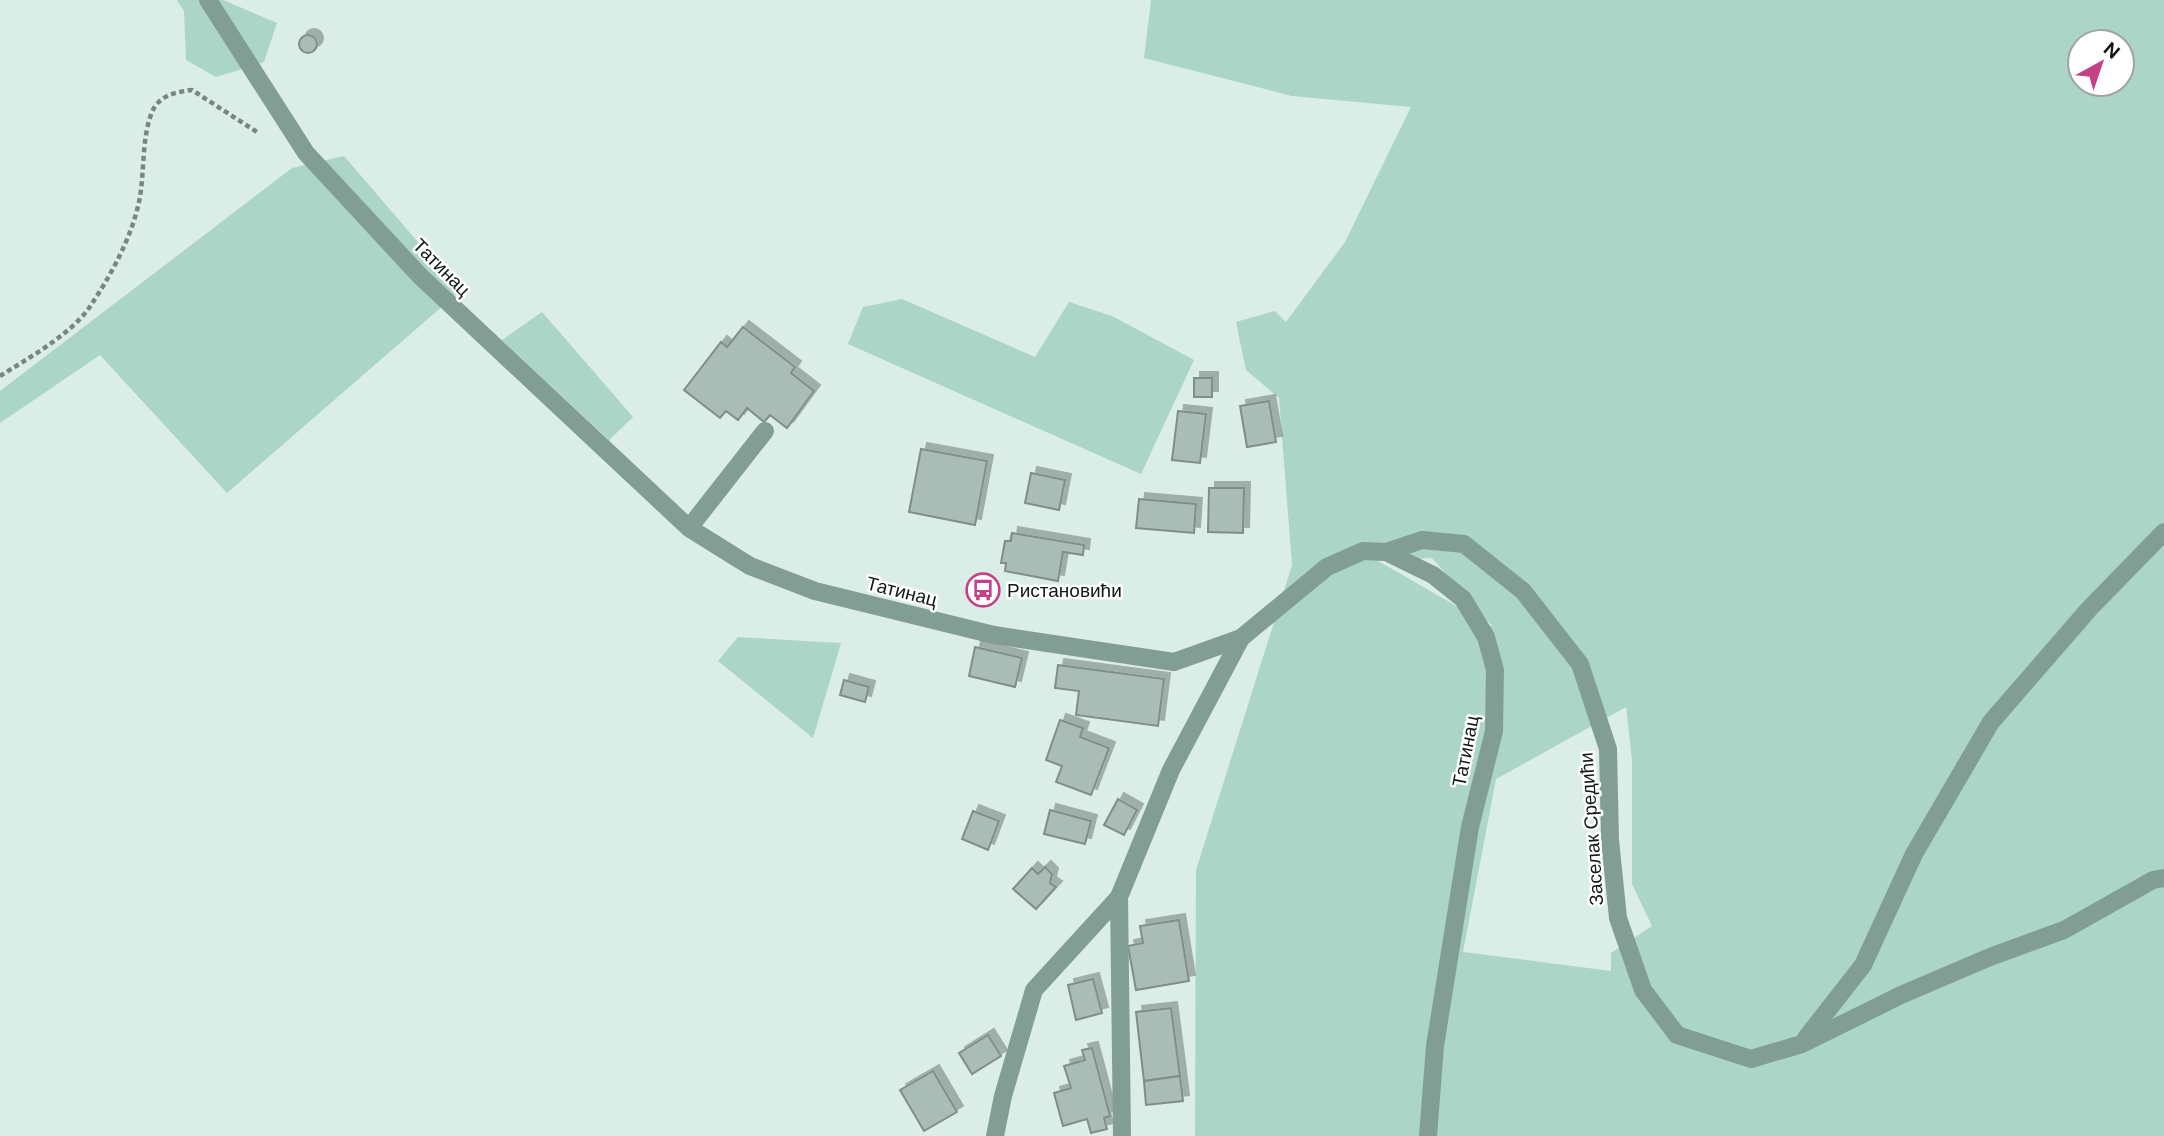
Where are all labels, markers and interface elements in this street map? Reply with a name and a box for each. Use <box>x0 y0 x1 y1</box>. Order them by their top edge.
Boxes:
north arrow <box>2066 28 2136 98</box>
text: N <box>2098 36 2125 64</box>
street label: Татинац <box>407 233 476 302</box>
street label: Татинац <box>864 571 940 612</box>
bus stop icon: Ристановићи <box>964 571 1002 609</box>
place label: Ристановићи <box>1007 578 1122 603</box>
street label: Татинац <box>1446 713 1485 789</box>
street label: Заселак Средићи <box>1574 751 1609 907</box>

